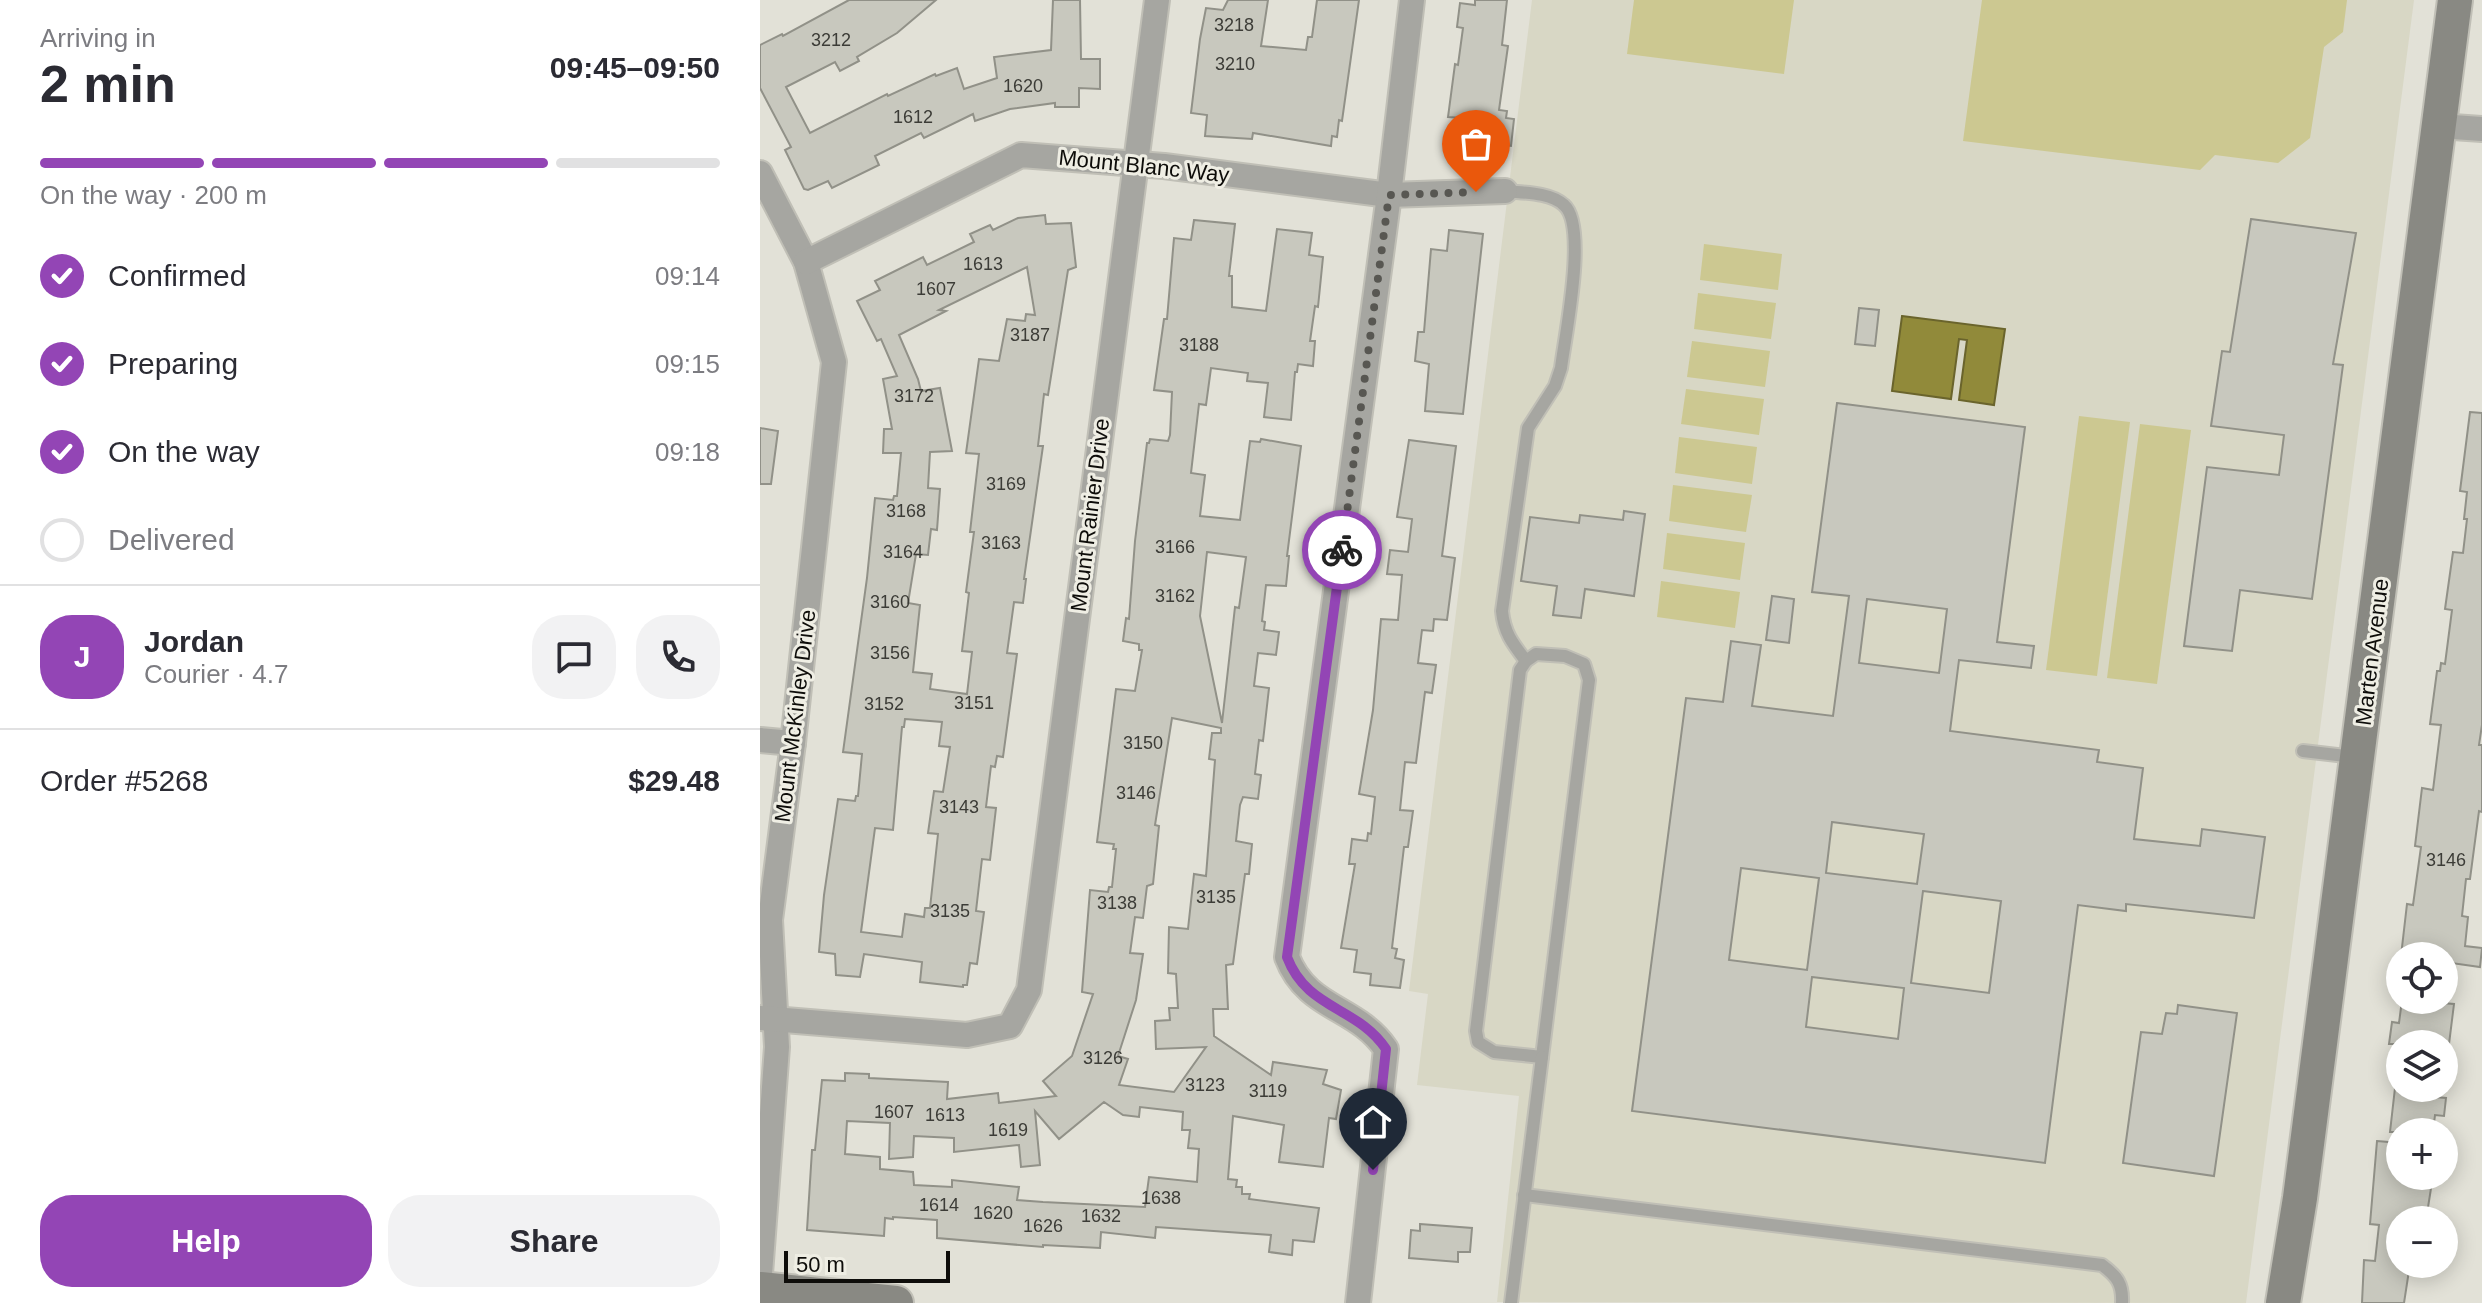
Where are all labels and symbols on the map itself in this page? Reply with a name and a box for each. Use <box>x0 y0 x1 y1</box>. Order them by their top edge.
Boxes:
house number: 3218 <box>1214 15 1254 35</box>
house number: 3212 <box>811 30 851 50</box>
house number: 3210 <box>1215 54 1255 74</box>
house number: 1620 <box>1003 76 1043 96</box>
house number: 1612 <box>893 107 933 127</box>
pin <box>1442 110 1510 192</box>
street label: Mount Blanc Way <box>1057 145 1231 187</box>
house number: 1613 <box>963 254 1003 274</box>
house number: 1607 <box>916 279 956 299</box>
house number: 3187 <box>1010 325 1050 345</box>
house number: 3188 <box>1179 335 1219 355</box>
house number: 3172 <box>894 386 934 406</box>
street label: Mount Rainier Drive <box>1066 417 1114 613</box>
house number: 3169 <box>986 474 1026 494</box>
house number: 3168 <box>886 501 926 521</box>
courier <box>1302 510 1382 590</box>
house number: 3163 <box>981 533 1021 553</box>
house number: 3166 <box>1155 537 1195 557</box>
house number: 3164 <box>883 542 923 562</box>
street label: Marten Avenue <box>2351 577 2393 727</box>
house number: 3162 <box>1155 586 1195 606</box>
house number: 3160 <box>870 592 910 612</box>
street label: Mount McKinley Drive <box>770 608 820 824</box>
house number: 3156 <box>870 643 910 663</box>
house number: 3151 <box>954 693 994 713</box>
house number: 3152 <box>864 694 904 714</box>
house number: 3150 <box>1123 733 1163 753</box>
house number: 3146 <box>1116 783 1156 803</box>
house number: 3143 <box>939 797 979 817</box>
house number: 3146 <box>2426 850 2466 870</box>
house number: 3135 <box>1196 887 1236 907</box>
house number: 3138 <box>1097 893 1137 913</box>
house number: 3135 <box>930 901 970 921</box>
house number: 3126 <box>1083 1048 1123 1068</box>
house number: 3123 <box>1185 1075 1225 1095</box>
house number: 3119 <box>1249 1081 1287 1101</box>
pin <box>1339 1088 1407 1170</box>
house number: 1607 <box>874 1102 914 1122</box>
house number: 1613 <box>925 1105 965 1125</box>
house number: 1619 <box>988 1120 1028 1140</box>
house number: 1638 <box>1141 1188 1181 1208</box>
house number: 1614 <box>919 1195 959 1215</box>
house number: 1620 <box>973 1203 1013 1223</box>
house number: 1632 <box>1081 1206 1121 1226</box>
house number: 1626 <box>1023 1216 1063 1236</box>
scale bar <box>784 1247 950 1283</box>

